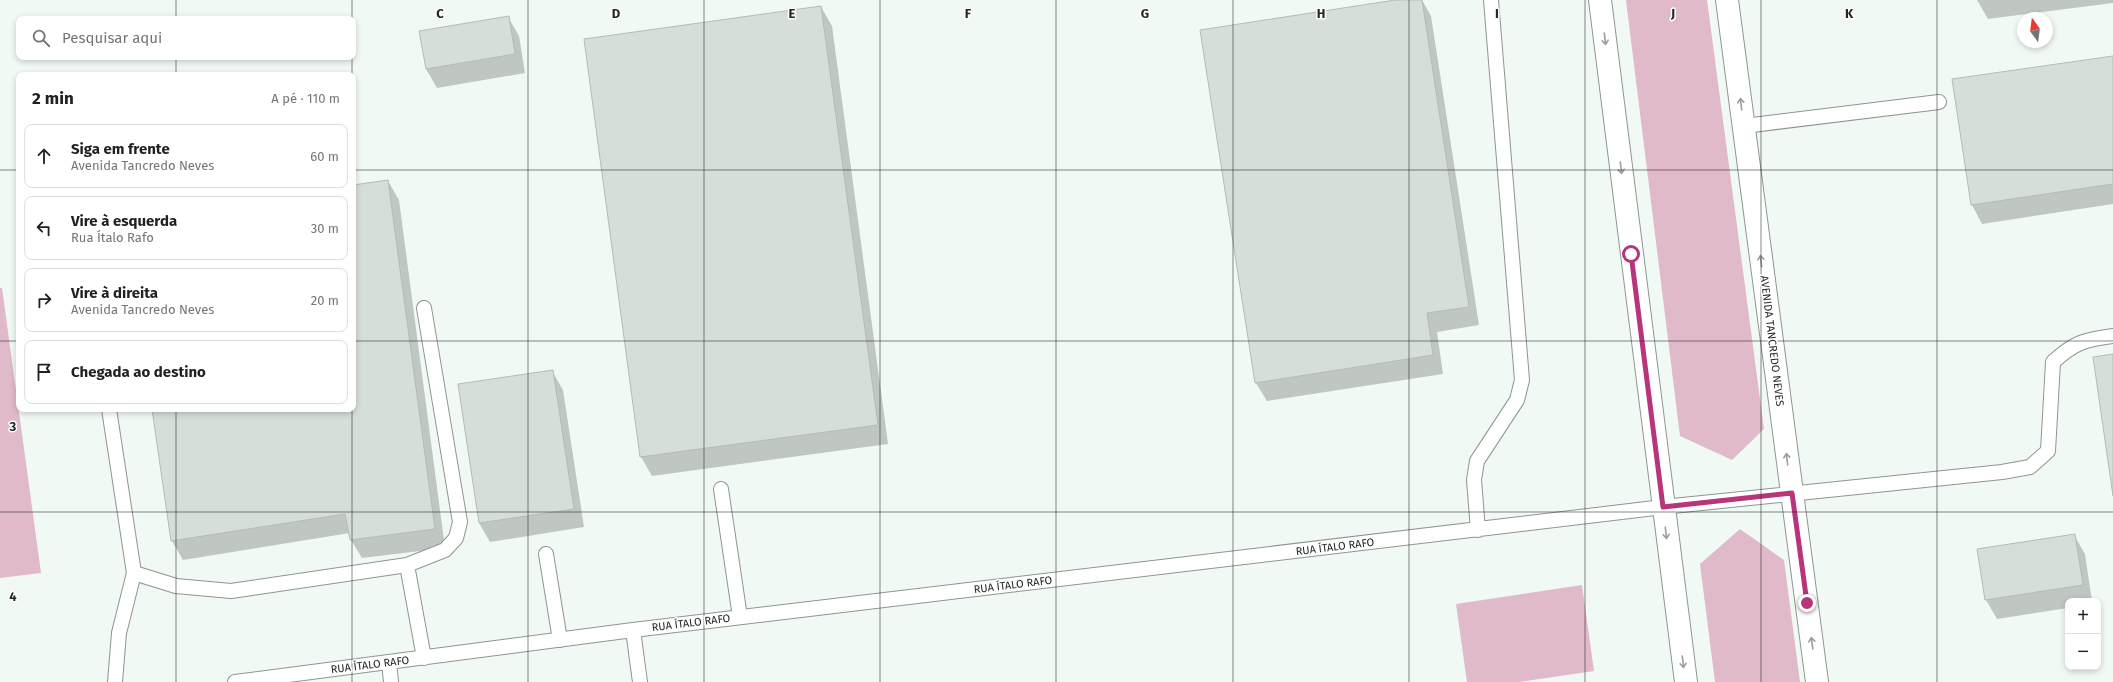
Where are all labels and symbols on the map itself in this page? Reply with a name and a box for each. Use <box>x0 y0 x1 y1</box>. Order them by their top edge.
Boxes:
text: C <box>436 6 444 21</box>
text: D <box>612 6 621 21</box>
text: E <box>789 6 796 21</box>
text: F <box>965 6 972 21</box>
text: G <box>1141 6 1149 21</box>
text: H <box>1317 6 1325 21</box>
text: I <box>1495 6 1499 21</box>
text: J <box>1670 6 1675 21</box>
text: K <box>1845 6 1854 21</box>
north arrow <box>2017 12 2053 48</box>
one-way arrow <box>1601 32 1609 45</box>
one-way arrow <box>1737 98 1745 111</box>
one-way arrow <box>1617 161 1625 174</box>
route start <box>1622 245 1640 263</box>
one-way arrow <box>1757 255 1765 268</box>
street label: AVENIDA TANCREDO NEVES <box>1758 275 1786 407</box>
text: 3 <box>9 419 17 434</box>
one-way arrow <box>1783 453 1791 466</box>
one-way arrow <box>1662 526 1670 539</box>
street label: RUA ÍTALO RAFO <box>1295 535 1375 558</box>
street label: RUA ÍTALO RAFO <box>973 573 1053 596</box>
text: 4 <box>9 589 17 604</box>
route end <box>1798 594 1816 612</box>
street label: RUA ÍTALO RAFO <box>651 611 731 634</box>
one-way arrow <box>1808 637 1816 650</box>
street label: RUA ÍTALO RAFO <box>330 653 410 676</box>
one-way arrow <box>1679 655 1687 668</box>

